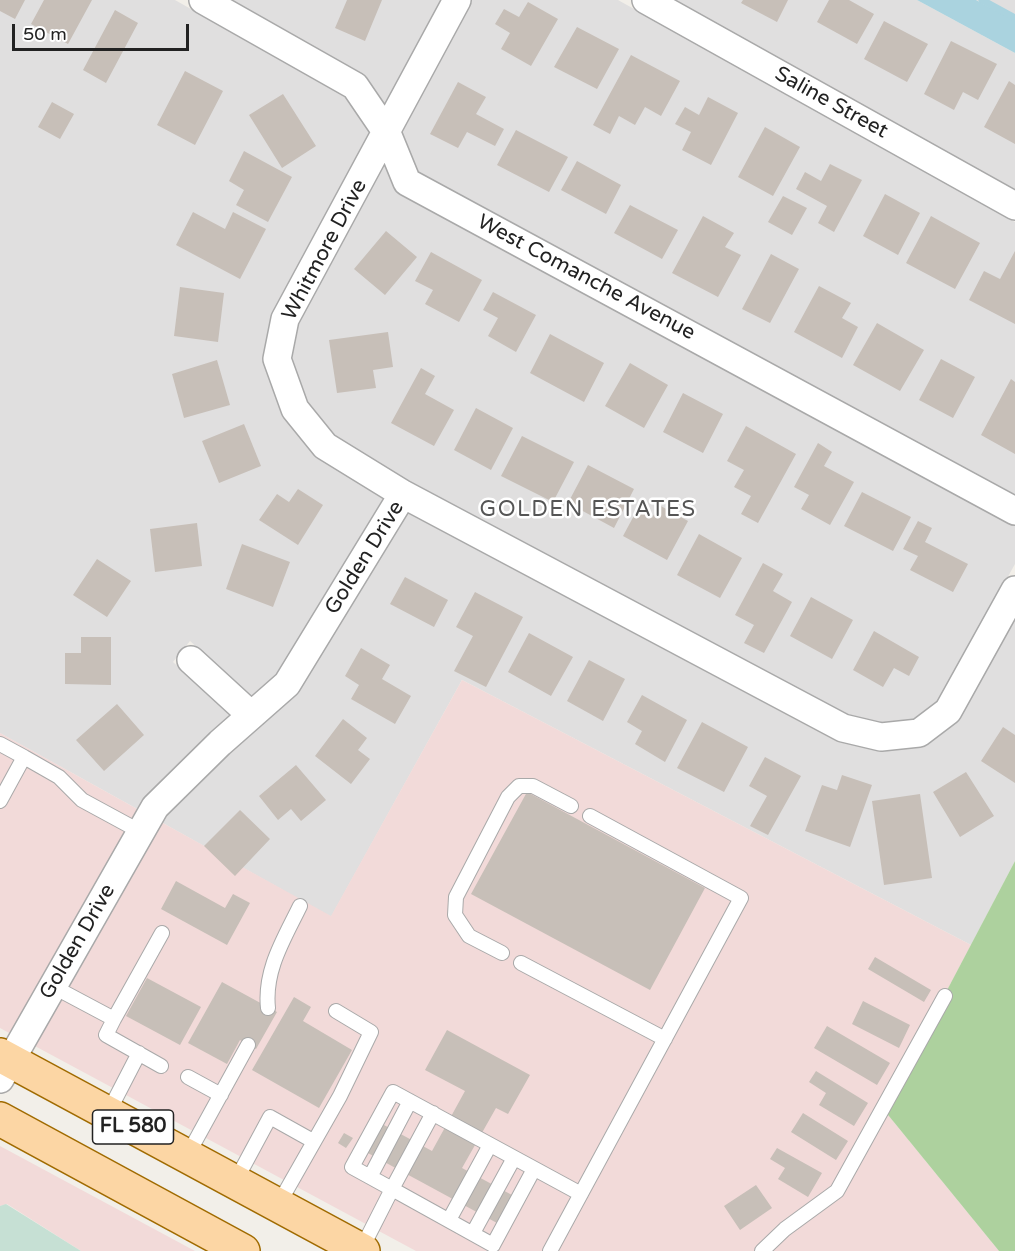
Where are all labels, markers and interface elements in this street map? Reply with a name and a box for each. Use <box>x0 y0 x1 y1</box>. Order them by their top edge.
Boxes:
scale bar <box>15 12 192 50</box>
text: 50 m <box>23 23 67 45</box>
street label: Saline Street <box>770 62 892 144</box>
street label: Whitmore Drive <box>277 175 373 325</box>
street label: West Comanche Avenue <box>473 210 699 346</box>
street label: Golden Drive <box>320 497 410 619</box>
district label: GOLDEN ESTATES <box>480 497 696 523</box>
street label: Golden Drive <box>35 880 121 1004</box>
road number: FL 580 <box>92 1110 174 1144</box>

